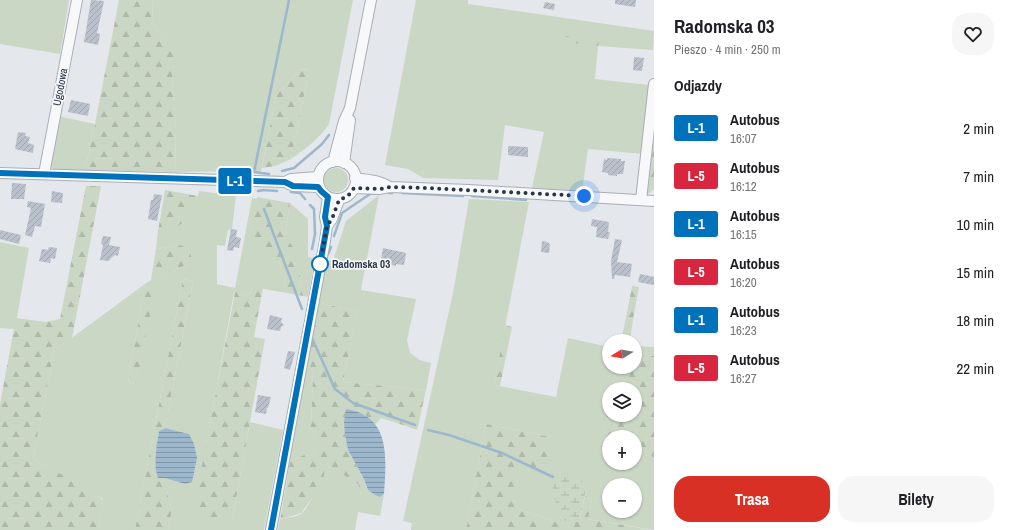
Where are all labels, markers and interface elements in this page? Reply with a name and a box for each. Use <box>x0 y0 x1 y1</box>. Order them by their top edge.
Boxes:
text: Radomska 03 <box>674 13 774 39</box>
button: heart <box>952 13 994 55</box>
text: Pieszo · 4 min · 250 m <box>674 41 781 58</box>
street label: Ugodowa <box>49 67 71 107</box>
text: Odjazdy <box>674 75 722 96</box>
text: Autobus <box>730 109 780 130</box>
text: 2 min <box>963 118 994 139</box>
text: L-1 <box>687 119 705 137</box>
text: 16:07 <box>730 130 757 147</box>
text: Autobus <box>730 157 780 178</box>
text: 7 min <box>963 166 994 187</box>
text: L-5 <box>687 167 705 185</box>
line badge: L-1 <box>212 168 258 194</box>
text: L-1 <box>226 172 244 190</box>
text: 16:12 <box>730 178 757 195</box>
your location <box>574 186 594 206</box>
text: Autobus <box>730 205 780 226</box>
text: 10 min <box>956 214 994 235</box>
text: L-1 <box>687 215 705 233</box>
text: 16:15 <box>730 226 757 243</box>
text: Autobus <box>730 253 780 274</box>
marker: Radomska 03 <box>311 255 329 273</box>
place label: Radomska 03 <box>332 257 390 271</box>
text: 15 min <box>956 262 994 283</box>
text: L-5 <box>687 263 705 281</box>
text: 16:20 <box>730 274 757 291</box>
text: Autobus <box>730 301 780 322</box>
text: 18 min <box>956 310 994 331</box>
text: L-1 <box>687 311 705 329</box>
text: 16:23 <box>730 322 757 339</box>
north arrow <box>602 334 642 374</box>
map controls <box>602 334 642 518</box>
text: Autobus <box>730 349 780 370</box>
text: 22 min <box>956 358 994 379</box>
text: L-5 <box>687 359 705 377</box>
text: 16:27 <box>730 370 757 387</box>
button: layers <box>602 382 642 422</box>
button: + <box>602 430 642 470</box>
button: Trasa <box>674 476 830 522</box>
button: Bilety <box>838 476 994 522</box>
button: − <box>602 478 642 518</box>

